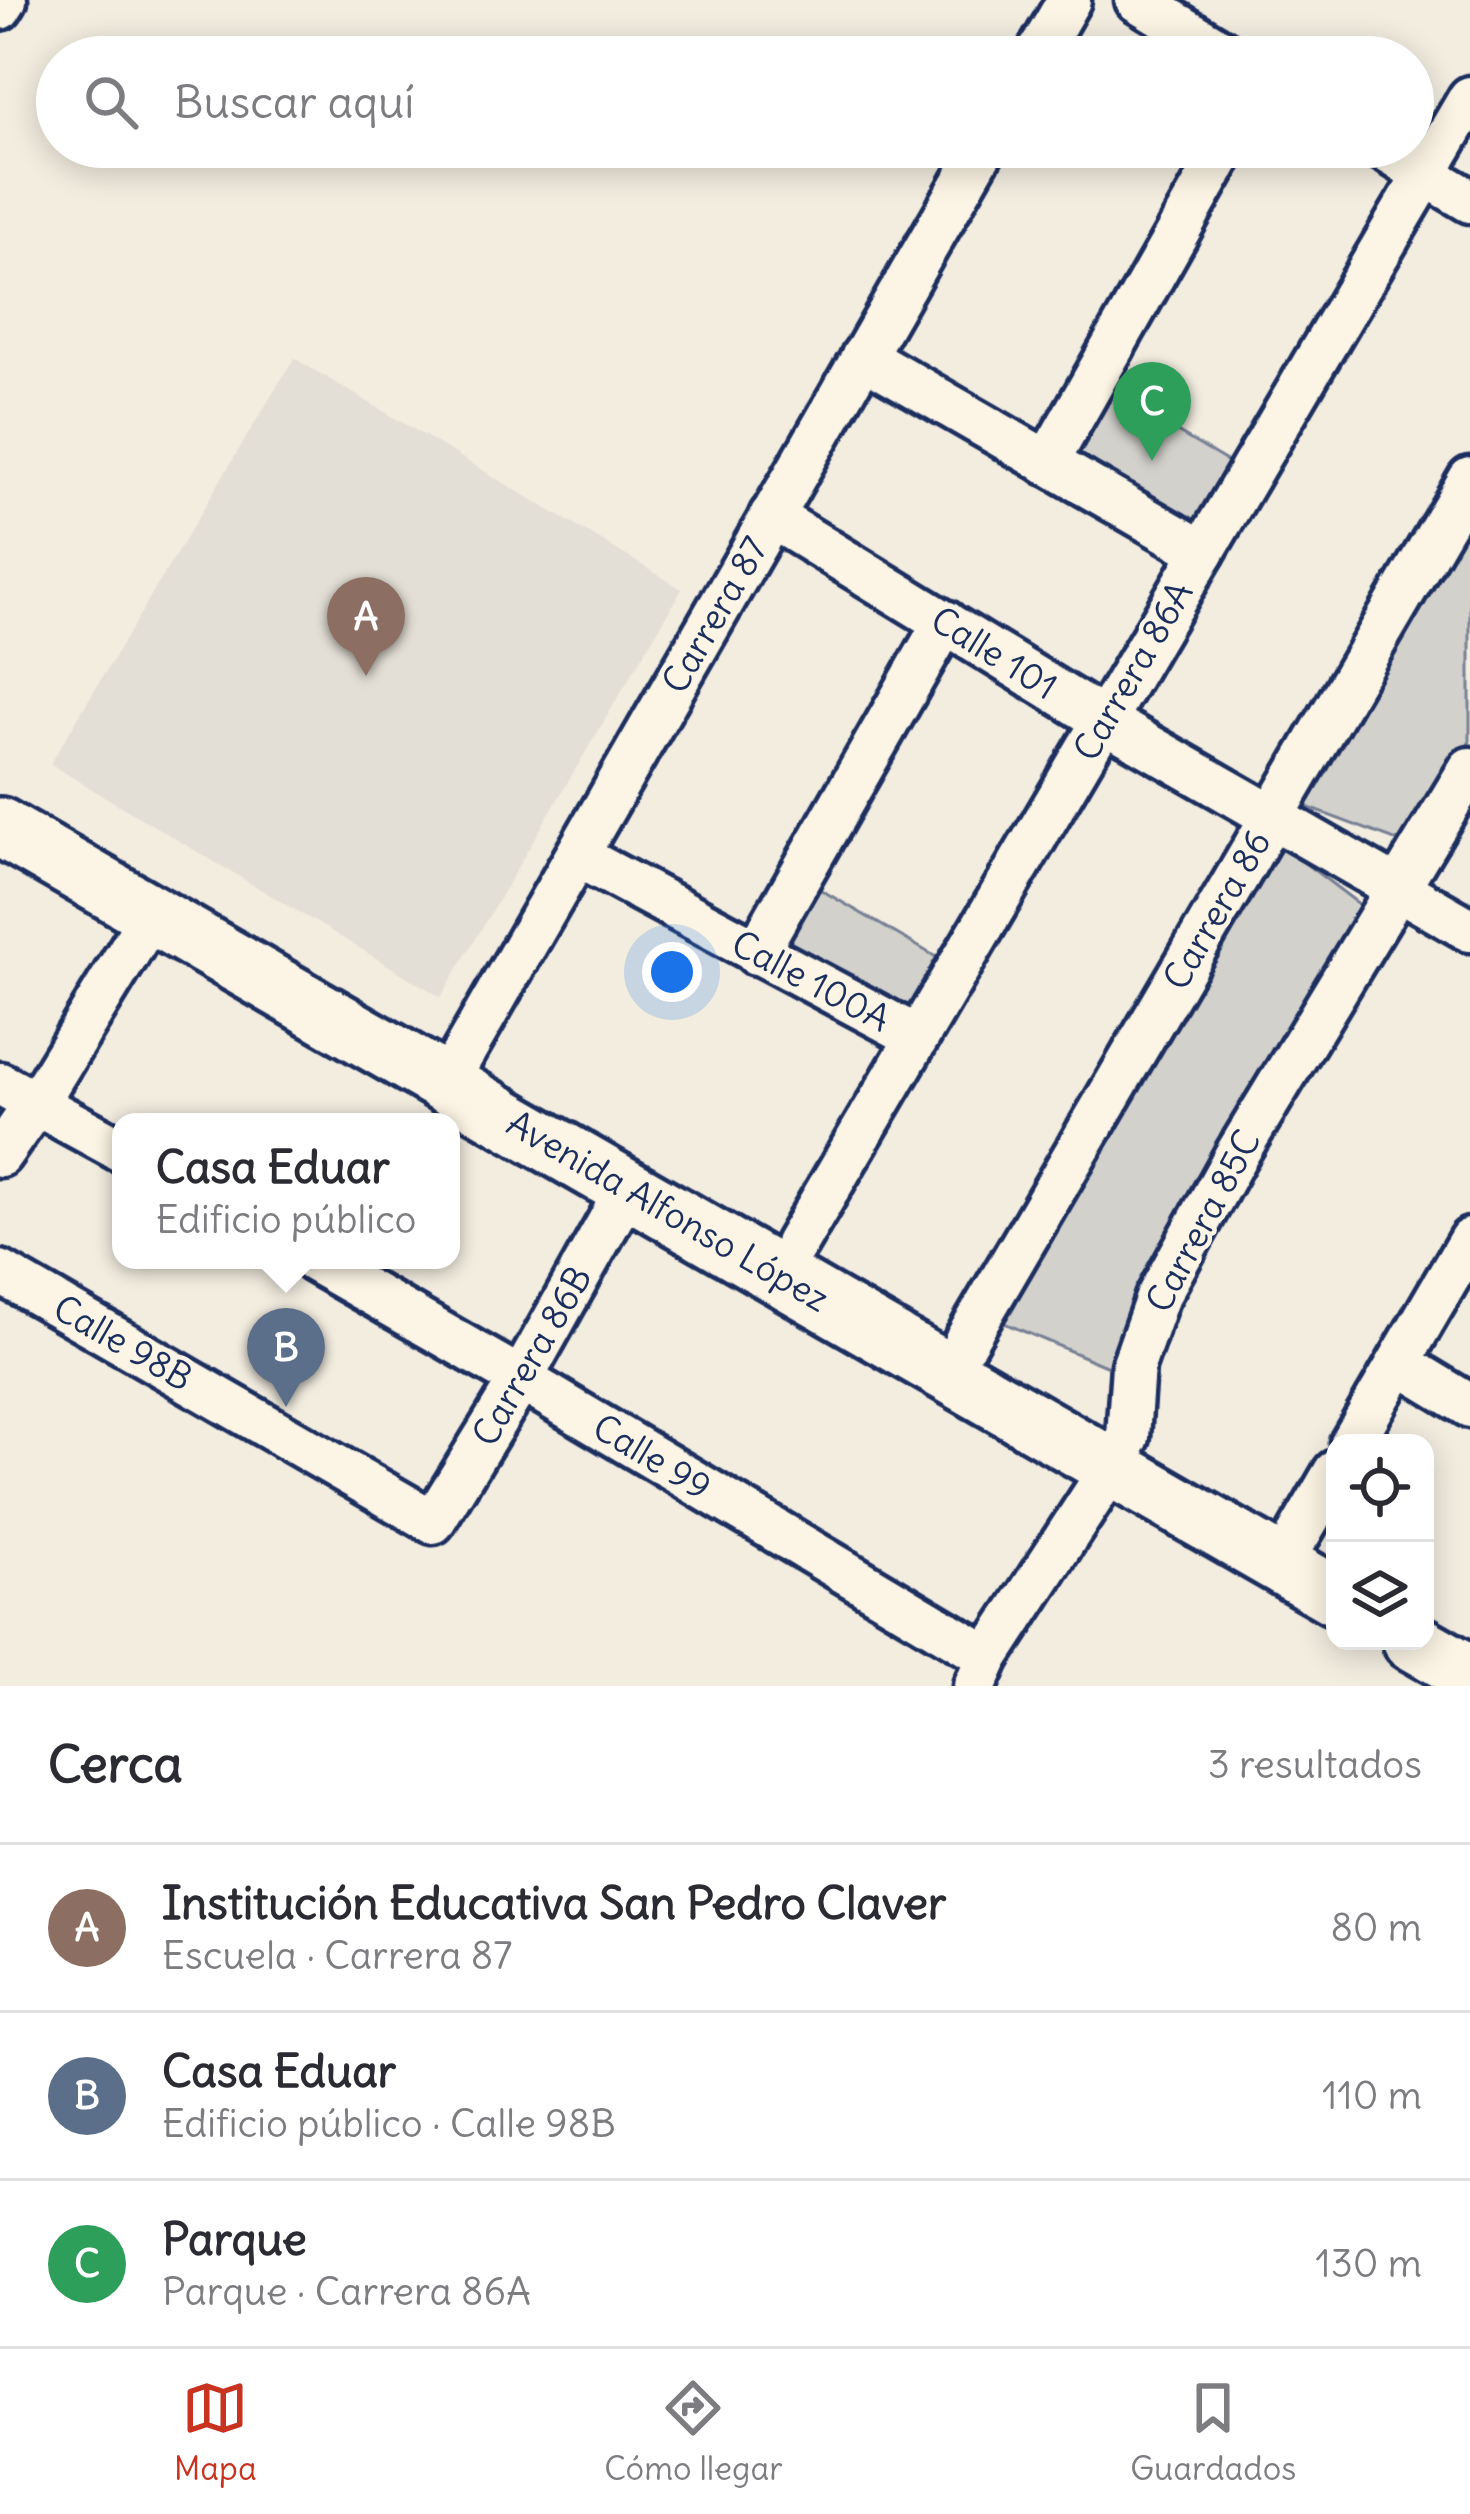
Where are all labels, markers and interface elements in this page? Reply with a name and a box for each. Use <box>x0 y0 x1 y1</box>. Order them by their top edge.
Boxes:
search box <box>36 36 1434 168</box>
icon: search <box>78 69 144 135</box>
text: Buscar aquí <box>174 74 414 130</box>
pin: C <box>1113 362 1191 461</box>
street label: Carrera 87 <box>652 529 778 701</box>
street label: Carrera 86A <box>1064 573 1202 769</box>
pin: A <box>327 577 405 676</box>
street label: Calle 101 <box>923 597 1065 709</box>
street label: Carrera 86 <box>1153 822 1281 998</box>
street label: Calle 100A <box>724 921 898 1041</box>
your location <box>642 942 702 1002</box>
street label: Avenida Alfonso López <box>499 1100 837 1322</box>
popup <box>112 1113 460 1269</box>
street label: Carrera 85C <box>1136 1122 1270 1320</box>
text: Casa Eduar <box>156 1139 390 1195</box>
text: Edificio público <box>156 1195 416 1244</box>
street label: Carrera 86B <box>462 1258 602 1454</box>
street label: Calle 98B <box>45 1285 201 1401</box>
pin: B <box>247 1308 325 1407</box>
street label: Calle 99 <box>585 1404 719 1510</box>
map controls <box>1326 1434 1434 1650</box>
button: locate <box>1326 1434 1434 1542</box>
button: layers <box>1326 1542 1434 1650</box>
text: Cerca <box>48 1732 183 1796</box>
text: 3 resultados <box>1208 1740 1422 1789</box>
text: Institución Educativa San Pedro Claver <box>162 1875 946 1931</box>
text: A <box>74 1903 100 1952</box>
text: 80 m <box>1330 1903 1422 1952</box>
text: Escuela · Carrera 87 <box>162 1931 512 1980</box>
text: Casa Eduar <box>162 2043 396 2099</box>
text: B <box>74 2071 100 2120</box>
text: 110 m <box>1322 2071 1422 2120</box>
text: Edificio público · Calle 98B <box>162 2099 616 2148</box>
text: Parque <box>162 2211 307 2267</box>
text: C <box>74 2239 100 2288</box>
text: 130 m <box>1315 2239 1422 2288</box>
text: Parque · Carrera 86A <box>162 2267 531 2316</box>
tab: Mapa <box>174 2375 257 2489</box>
tab: Cómo llegar <box>604 2375 783 2489</box>
tab: Guardados <box>1130 2375 1296 2489</box>

